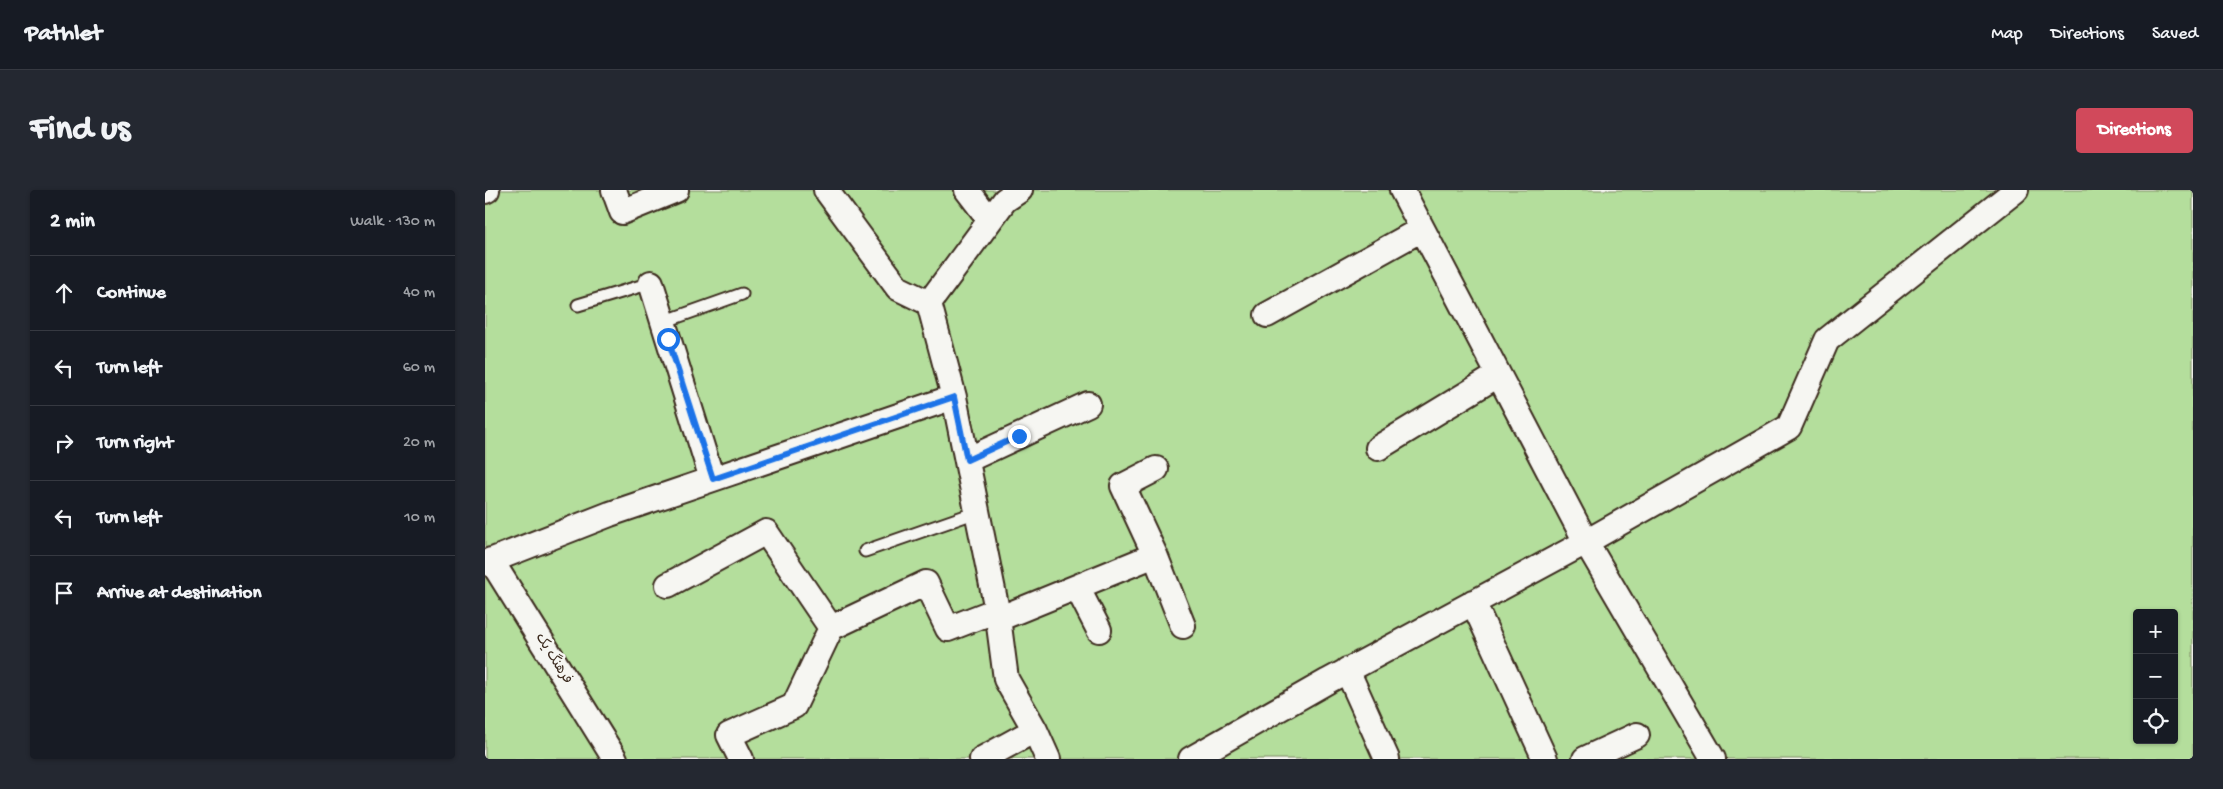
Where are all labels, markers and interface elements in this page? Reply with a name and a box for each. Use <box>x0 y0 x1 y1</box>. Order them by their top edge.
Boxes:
text: Pathlet <box>25 20 102 49</box>
text: Map <box>1991 24 2023 45</box>
text: Directions <box>2051 24 2124 45</box>
text: Saved <box>2152 24 2198 45</box>
button: Directions <box>2076 108 2193 153</box>
text: Find us <box>30 110 130 151</box>
text: 2 min <box>50 210 95 235</box>
text: Walk · 130 m <box>350 213 435 232</box>
icon: ahead <box>50 279 78 307</box>
text: Continue <box>97 282 166 305</box>
text: 40 m <box>403 284 435 303</box>
route start <box>657 328 680 351</box>
icon: left <box>50 354 78 382</box>
text: Turn left <box>97 357 161 380</box>
text: 60 m <box>403 359 435 378</box>
route end <box>1008 425 1031 448</box>
icon: right <box>50 429 78 457</box>
text: Turn right <box>97 432 173 455</box>
text: 20 m <box>403 434 435 453</box>
icon: left <box>50 504 78 532</box>
text: Turn left <box>97 507 161 530</box>
text: 10 m <box>404 509 435 528</box>
icon: arrive <box>50 579 78 607</box>
text: Arrive at destination <box>97 582 261 605</box>
map controls <box>2133 609 2178 744</box>
button: + <box>2133 609 2178 654</box>
street label: فرهنگ یک <box>531 629 577 688</box>
button: − <box>2133 654 2178 699</box>
button: locate <box>2133 699 2178 744</box>

